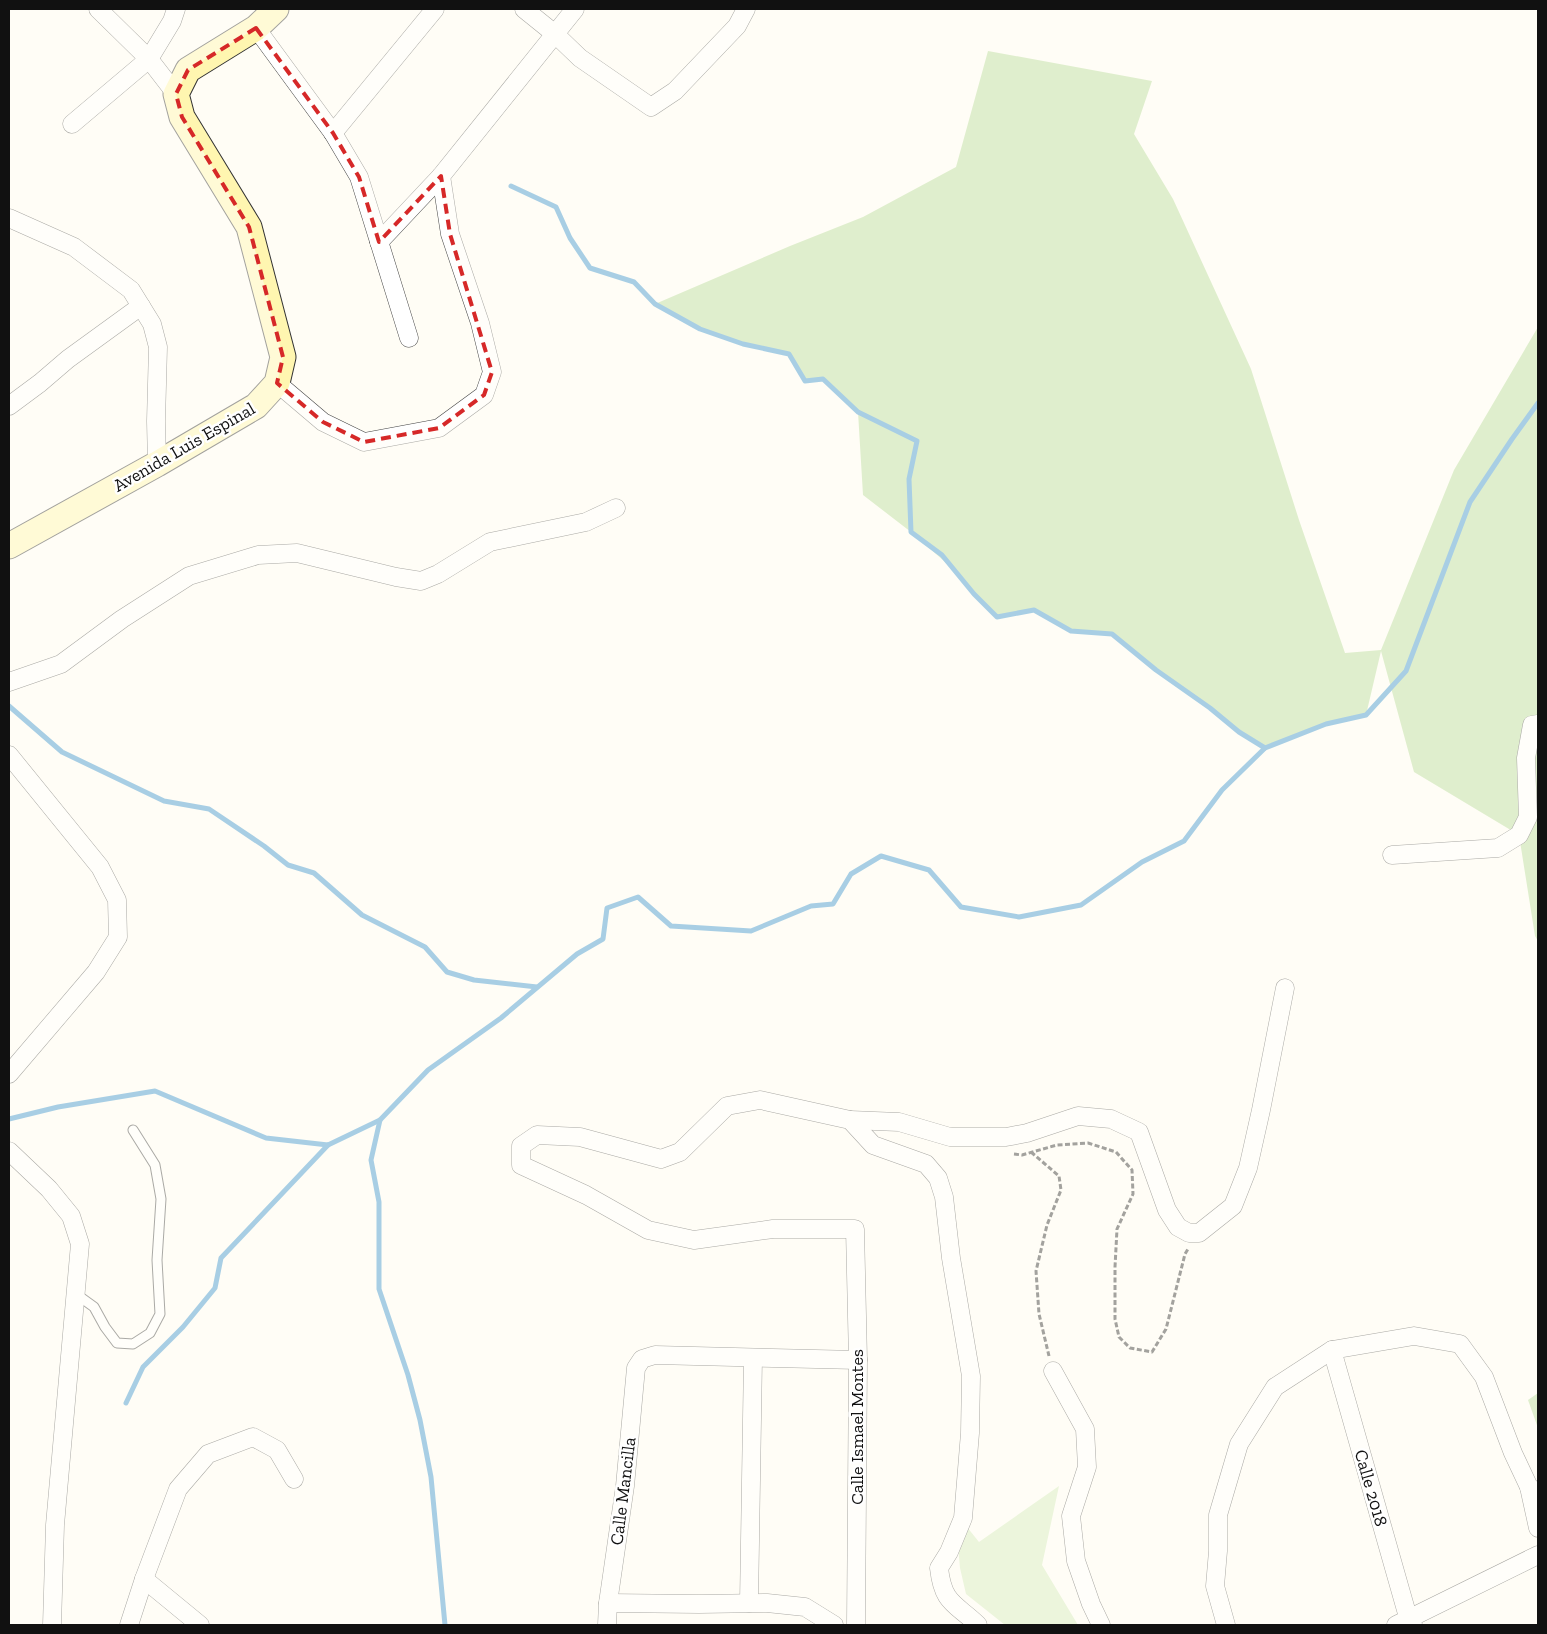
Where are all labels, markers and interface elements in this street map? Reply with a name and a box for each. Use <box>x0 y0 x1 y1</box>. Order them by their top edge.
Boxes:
street label: Avenida Luis Espinal <box>109 397 259 497</box>
street label: Calle Ismael Montes <box>846 1349 868 1505</box>
street label: Calle Mancilla <box>605 1435 641 1546</box>
street label: Calle 2018 <box>1350 1447 1392 1529</box>

